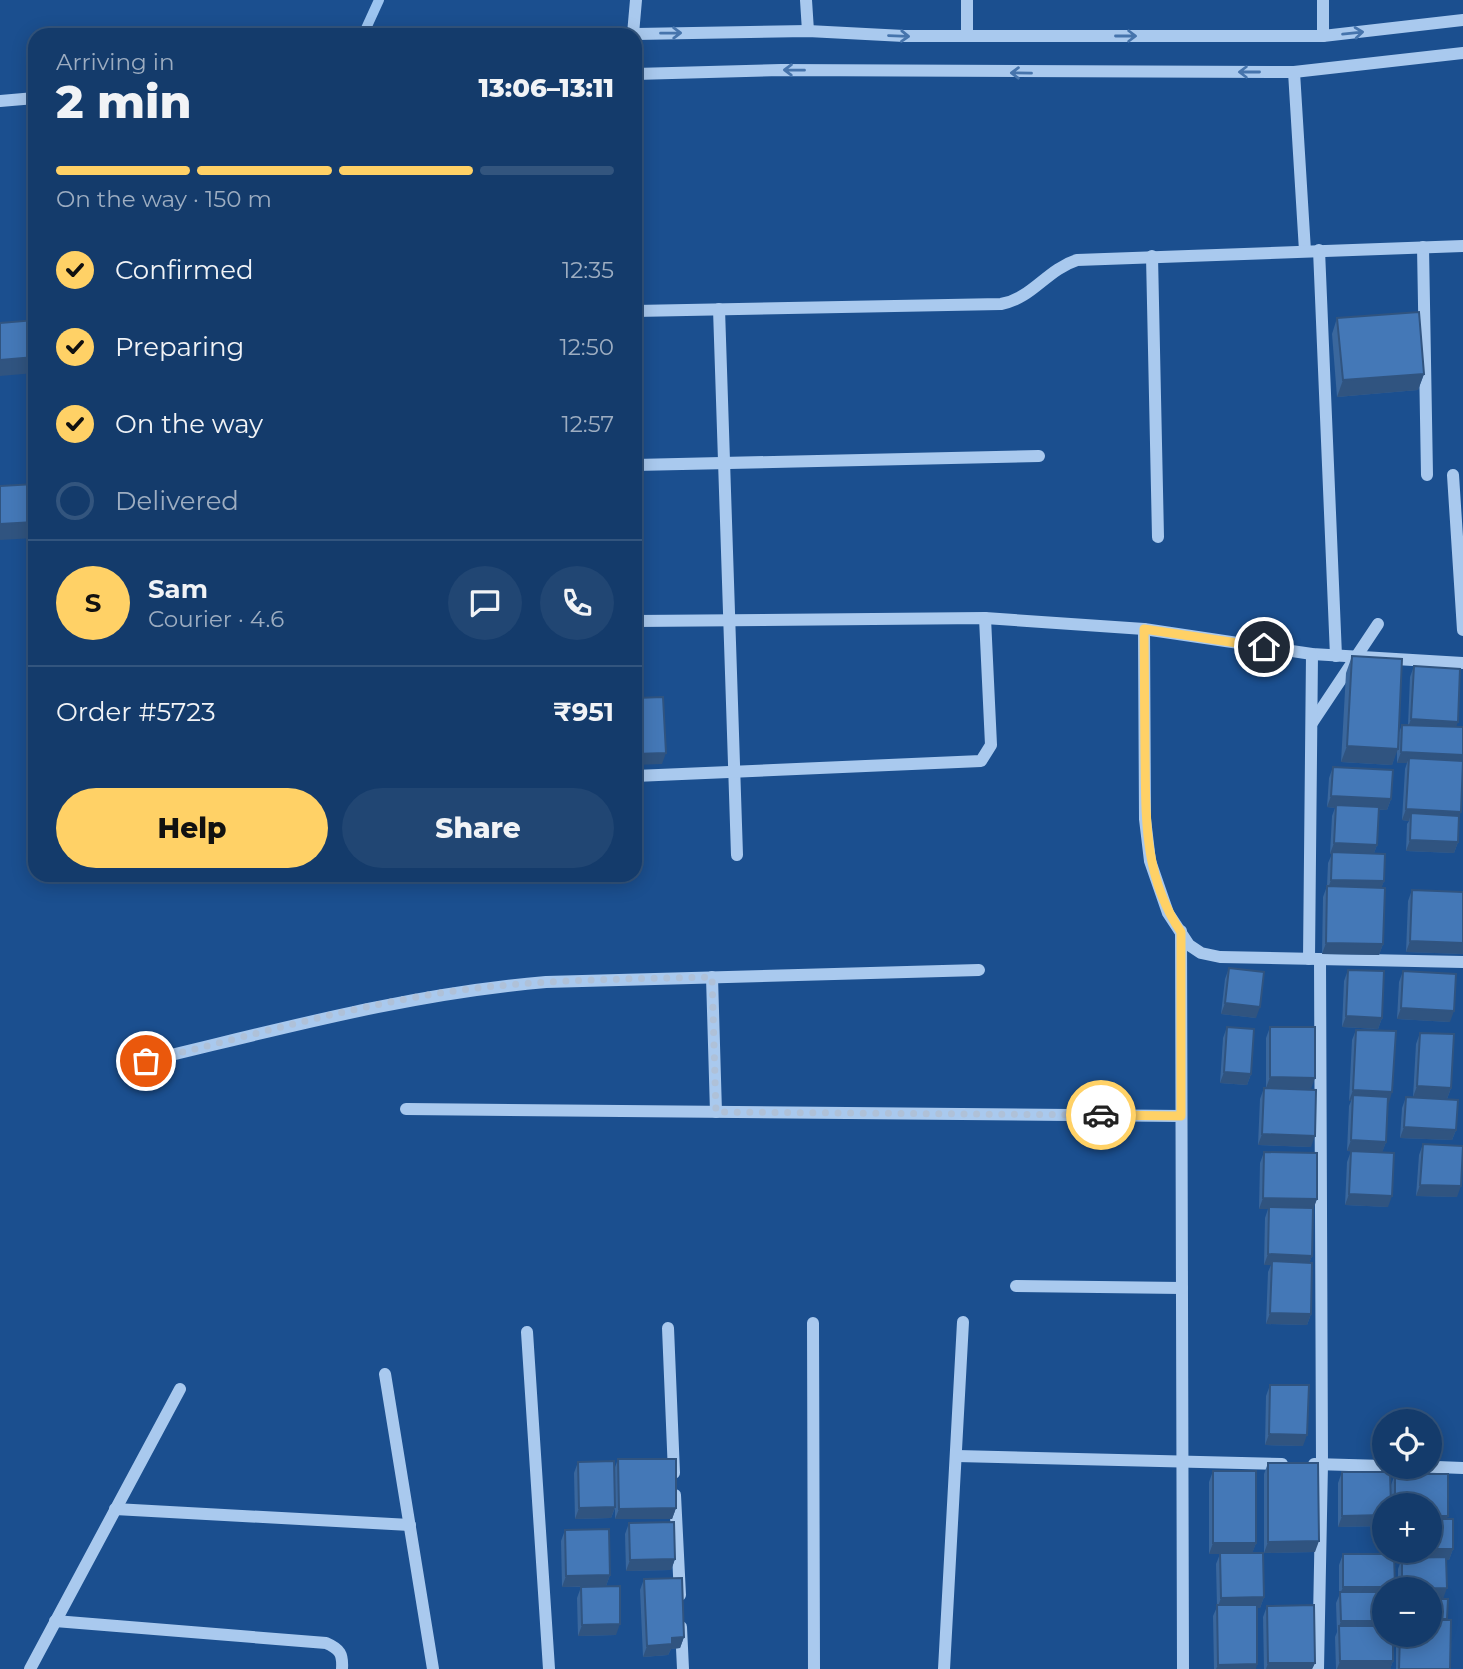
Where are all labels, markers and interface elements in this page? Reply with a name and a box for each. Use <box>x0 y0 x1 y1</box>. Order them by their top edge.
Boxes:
one-way arrow <box>1342 26 1364 39</box>
one-way arrow <box>660 27 683 40</box>
one-way arrow <box>887 29 910 42</box>
one-way arrow <box>1114 29 1137 43</box>
text: Arriving in <box>56 48 175 76</box>
one-way arrow <box>783 64 806 77</box>
one-way arrow <box>1238 65 1261 79</box>
one-way arrow <box>1010 66 1033 80</box>
text: 13:06–13:11 <box>479 72 614 104</box>
text: 2 min <box>56 73 191 130</box>
text: On the way · 150 m <box>56 185 272 213</box>
icon: check <box>56 251 94 289</box>
text: Confirmed <box>115 254 254 286</box>
text: 12:35 <box>562 256 614 284</box>
icon: check <box>56 328 94 366</box>
text: Preparing <box>115 331 244 363</box>
text: 12:50 <box>560 333 614 361</box>
icon: check <box>56 405 94 443</box>
text: On the way <box>115 408 263 440</box>
text: 12:57 <box>562 410 614 438</box>
text: Delivered <box>115 485 239 517</box>
button: chat <box>448 566 522 640</box>
button: phone <box>540 566 614 640</box>
text: Sam <box>148 573 208 605</box>
text: S <box>85 587 101 619</box>
text: Courier · 4.6 <box>148 605 284 633</box>
pin <box>1234 617 1294 677</box>
icon: home <box>1245 628 1283 666</box>
text: Order #5723 <box>56 696 216 728</box>
text: ₹951 <box>553 696 614 728</box>
button: Help <box>56 788 328 868</box>
button: Share <box>342 788 614 868</box>
pin <box>116 1031 176 1091</box>
icon: bag <box>127 1042 165 1080</box>
courier <box>1066 1080 1136 1150</box>
icon: car <box>1082 1096 1120 1134</box>
map controls <box>1372 1409 1442 1647</box>
button: locate <box>1372 1409 1442 1479</box>
button: + <box>1372 1493 1442 1563</box>
button: − <box>1372 1577 1442 1647</box>

